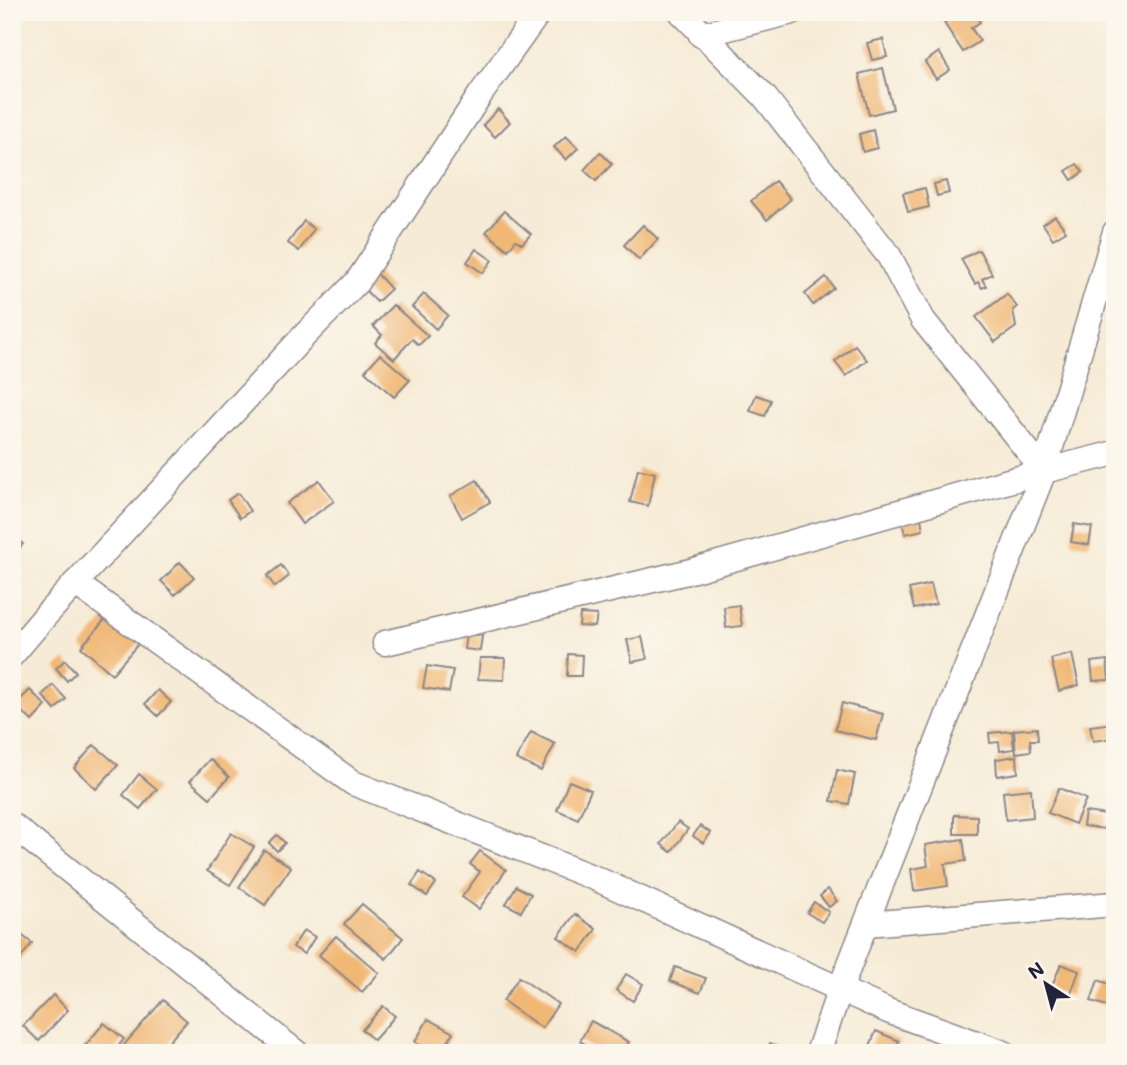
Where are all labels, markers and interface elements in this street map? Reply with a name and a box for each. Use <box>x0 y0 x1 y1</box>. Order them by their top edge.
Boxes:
north arrow <box>1012 950 1082 1020</box>
text: N <box>1023 955 1049 984</box>

